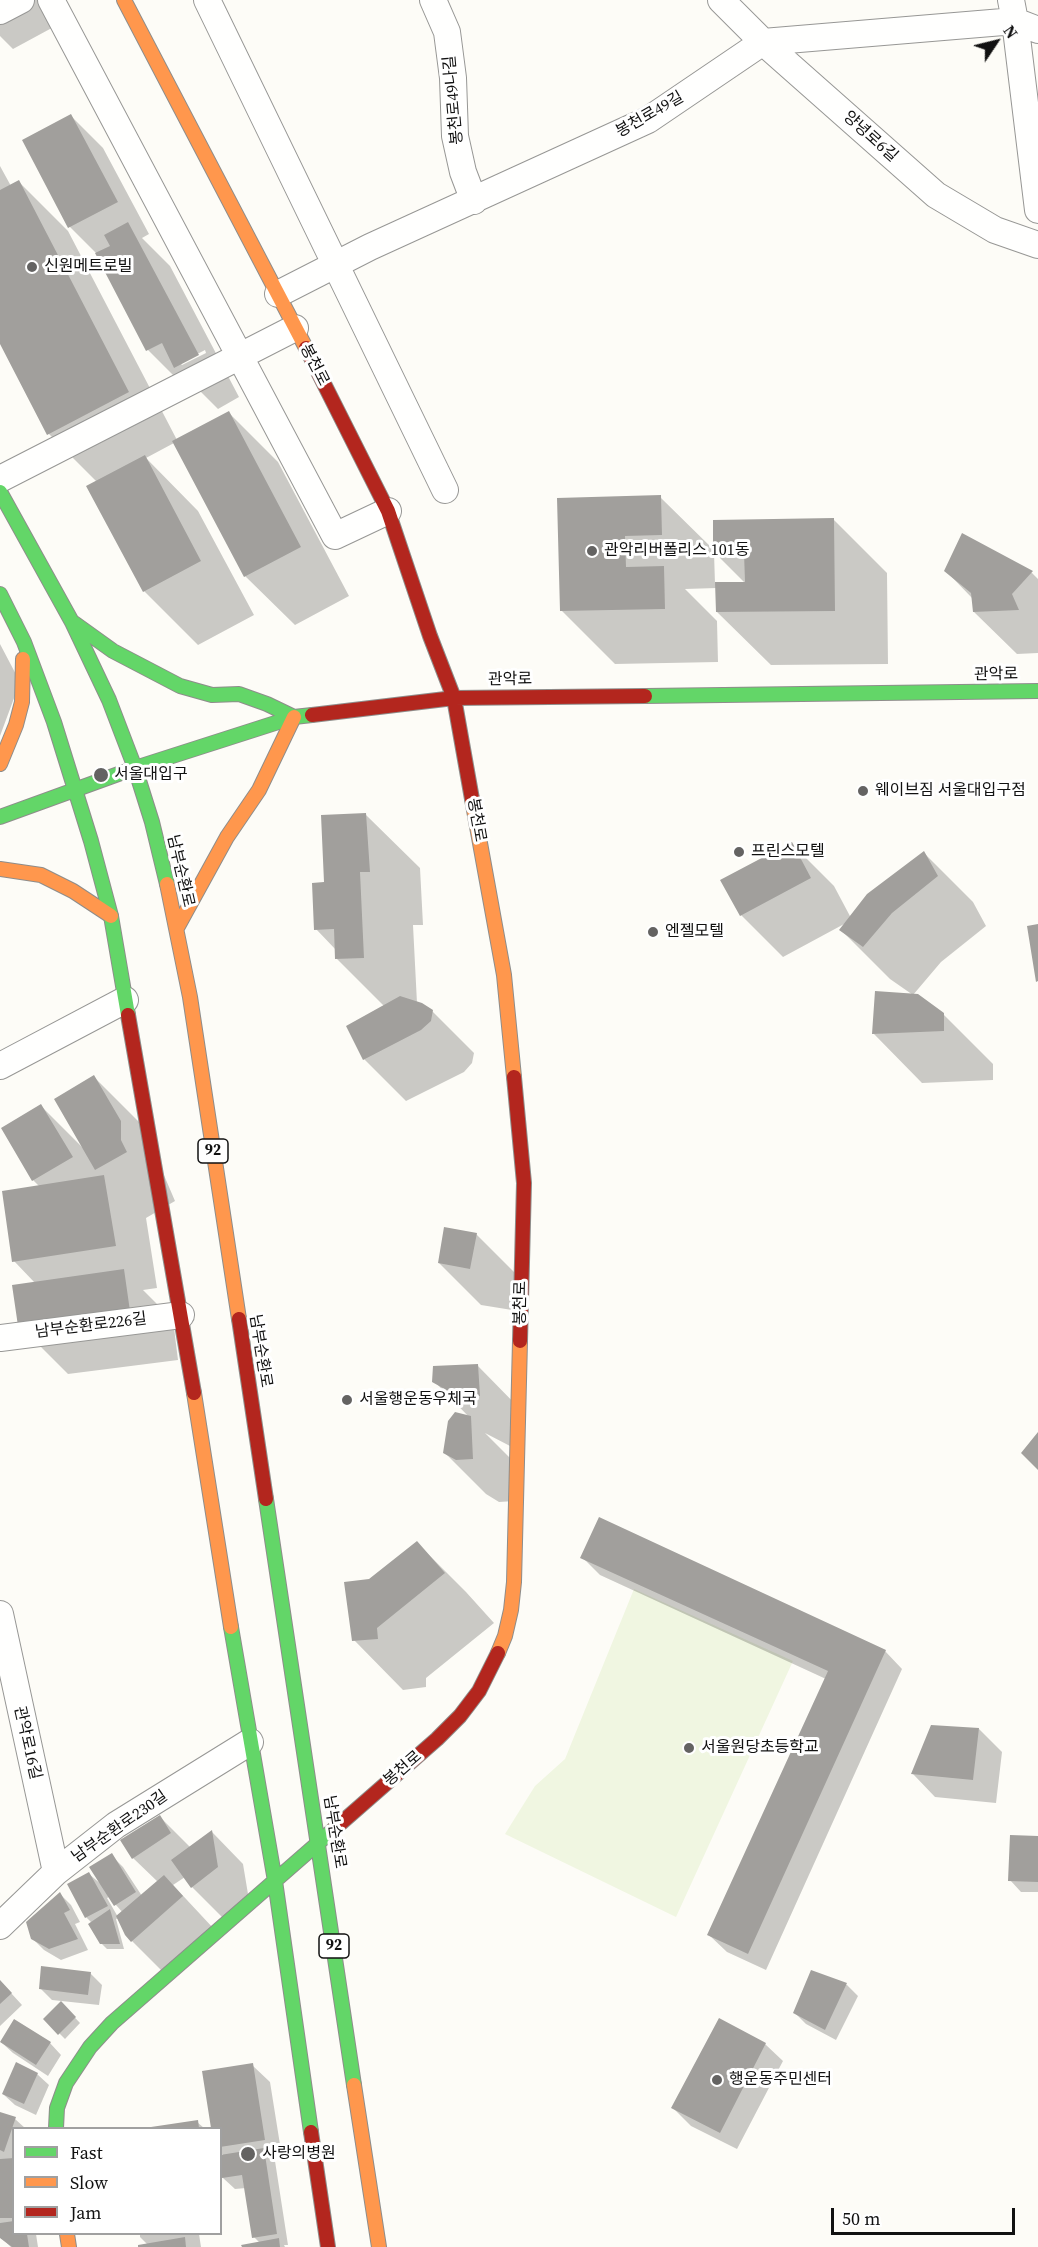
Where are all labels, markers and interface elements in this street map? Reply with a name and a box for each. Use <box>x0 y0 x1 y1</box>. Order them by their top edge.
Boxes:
north arrow <box>966 12 1026 72</box>
text: N <box>998 21 1023 43</box>
street label: 봉천로49나길 <box>441 55 467 145</box>
street label: 봉천로49길 <box>613 88 687 142</box>
street label: 양녕로6길 <box>839 107 901 167</box>
place label: 신원메트로빌 <box>44 257 132 277</box>
marker: 신원메트로빌 <box>25 260 39 274</box>
street label: 봉천로 <box>295 341 333 389</box>
place label: 관악리버폴리스 101동 <box>604 541 749 561</box>
marker: 관악리버폴리스 101동 <box>585 544 599 558</box>
street label: 관악로 <box>974 665 1018 685</box>
street label: 관악로 <box>488 670 532 690</box>
place label: 서울대입구 <box>114 765 188 785</box>
marker: 서울대입구 <box>92 766 110 784</box>
place label: 웨이브짐 서울대입구점 <box>875 781 1026 801</box>
marker: 웨이브짐 서울대입구점 <box>856 784 870 798</box>
street label: 봉천로 <box>463 797 489 843</box>
street label: 남부순환로 <box>162 833 198 909</box>
place label: 프린스모텔 <box>751 842 825 862</box>
marker: 프린스모텔 <box>732 845 746 859</box>
place label: 엔젤모텔 <box>665 922 724 942</box>
marker: 엔젤모텔 <box>646 925 660 939</box>
road number: 92 <box>198 1139 228 1163</box>
street label: 봉천로 <box>511 1281 531 1325</box>
street label: 남부순환로226길 <box>34 1310 148 1342</box>
street label: 남부순환로 <box>245 1313 275 1389</box>
place label: 서울행운동우체국 <box>359 1390 477 1410</box>
marker: 서울행운동우체국 <box>340 1393 354 1407</box>
street label: 관악로16길 <box>9 1704 45 1782</box>
place label: 서울원당초등학교 <box>701 1738 819 1758</box>
marker: 서울원당초등학교 <box>682 1741 696 1755</box>
street label: 봉천로 <box>380 1747 426 1791</box>
street label: 남부순환로230길 <box>68 1787 172 1867</box>
street label: 남부순환로 <box>319 1794 349 1870</box>
road number: 92 <box>319 1934 349 1958</box>
place label: 행운동주민센터 <box>729 2070 832 2090</box>
marker: 행운동주민센터 <box>710 2073 724 2087</box>
legend <box>12 2127 222 2235</box>
text: Fast <box>70 2140 103 2165</box>
place label: 사랑의병원 <box>262 2144 336 2164</box>
marker: 사랑의병원 <box>239 2145 257 2163</box>
text: Slow <box>70 2170 108 2195</box>
scale bar <box>834 2196 1018 2234</box>
text: Jam <box>70 2200 102 2225</box>
text: 50 m <box>842 2206 880 2231</box>

